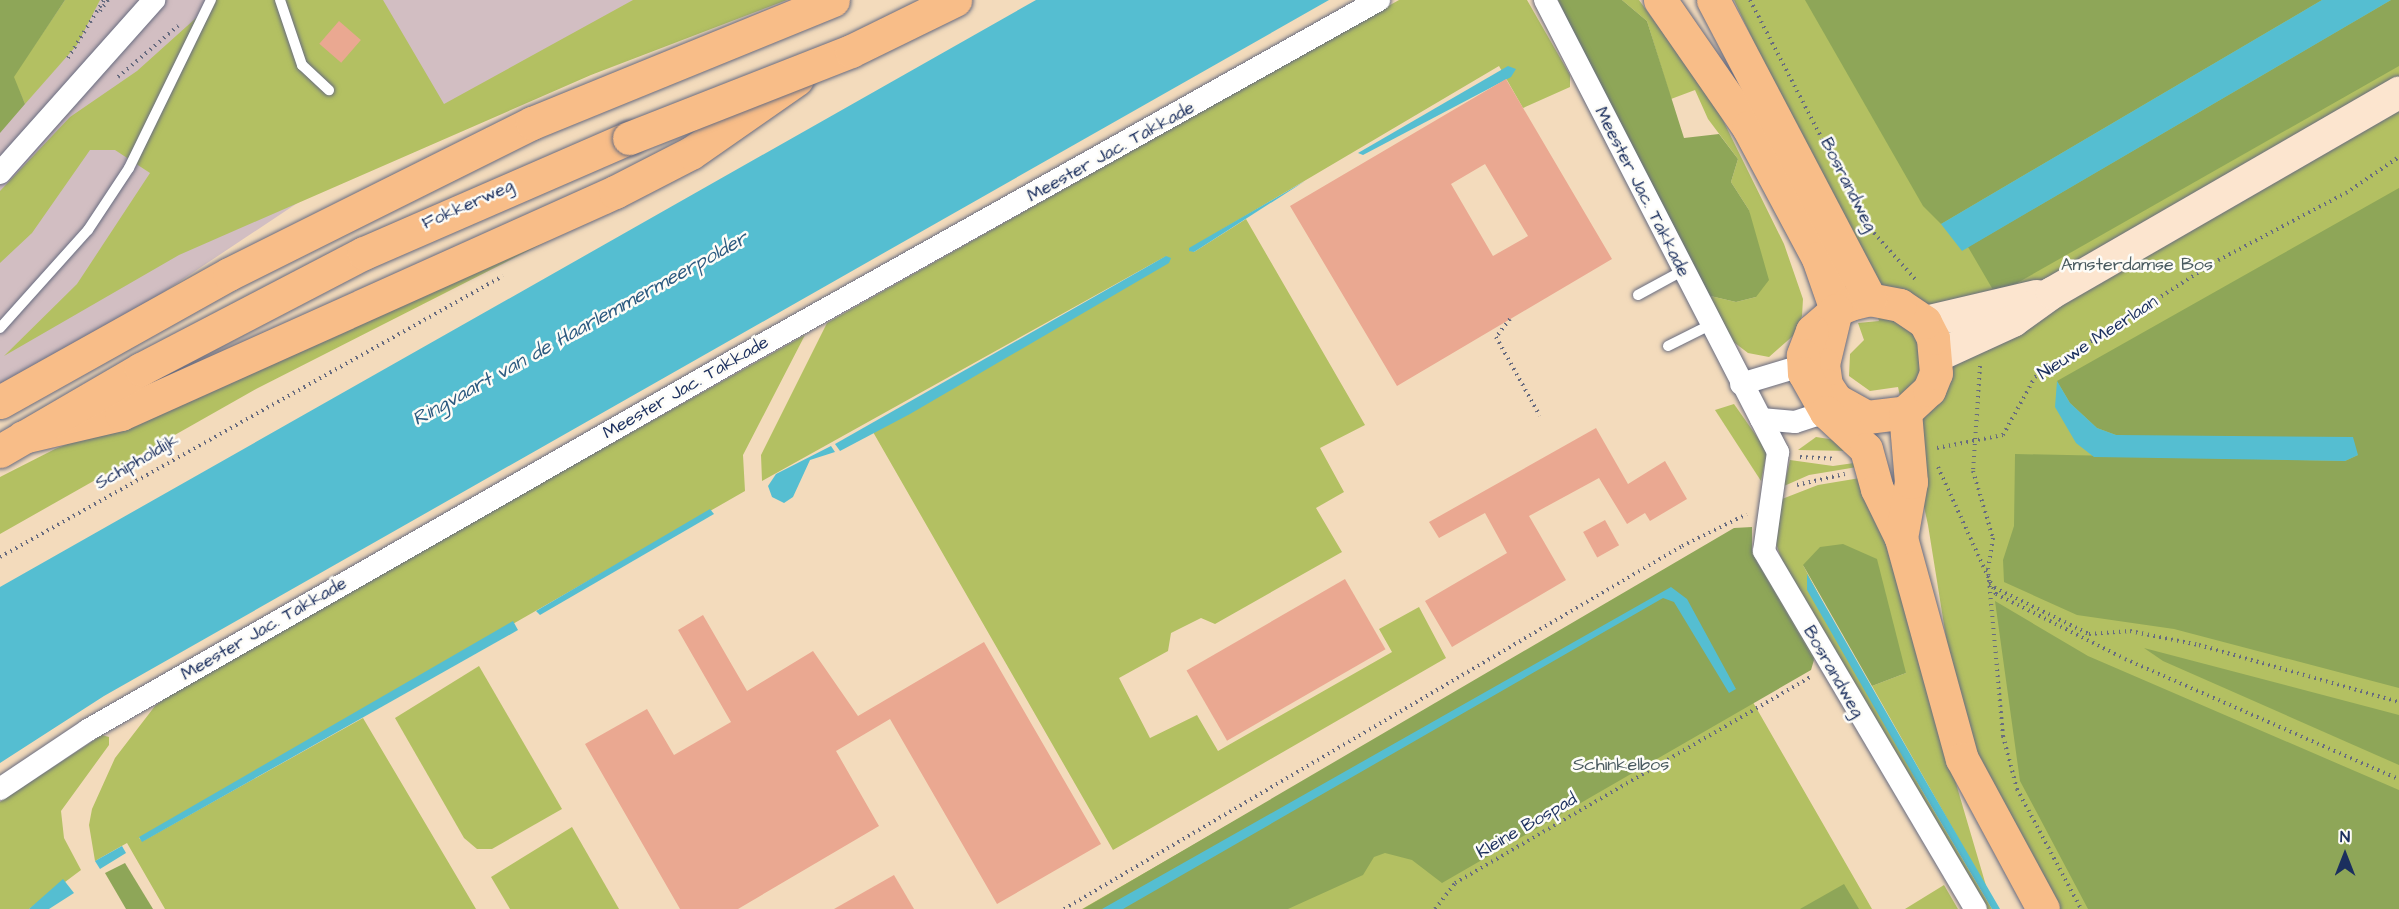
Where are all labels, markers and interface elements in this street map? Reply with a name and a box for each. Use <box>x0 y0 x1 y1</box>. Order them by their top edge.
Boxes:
street label: Meester Jac. Takkade <box>1024 97 1198 207</box>
street label: Meester Jac. Takkade <box>1590 103 1694 281</box>
street label: Bosrandweg <box>1815 134 1881 236</box>
street label: Fokkerweg <box>419 175 517 235</box>
water label: Ringvaart van de Haarlemmermeerpolder <box>408 227 752 431</box>
park label: Amsterdamse Bos <box>2061 254 2213 276</box>
street label: Nieuwe Meerlaan <box>2034 291 2162 385</box>
street label: Meester Jac. Takkade <box>599 332 773 444</box>
street label: Schipholdijk <box>91 429 183 495</box>
street label: Meester Jac. Takkade <box>177 573 351 685</box>
street label: Bosrandweg <box>1798 622 1868 722</box>
park label: Schinkelbos <box>1573 754 1669 776</box>
street label: Kleine Bospad <box>1473 789 1581 863</box>
north arrow <box>2315 825 2375 885</box>
text: N <box>2340 826 2350 848</box>

